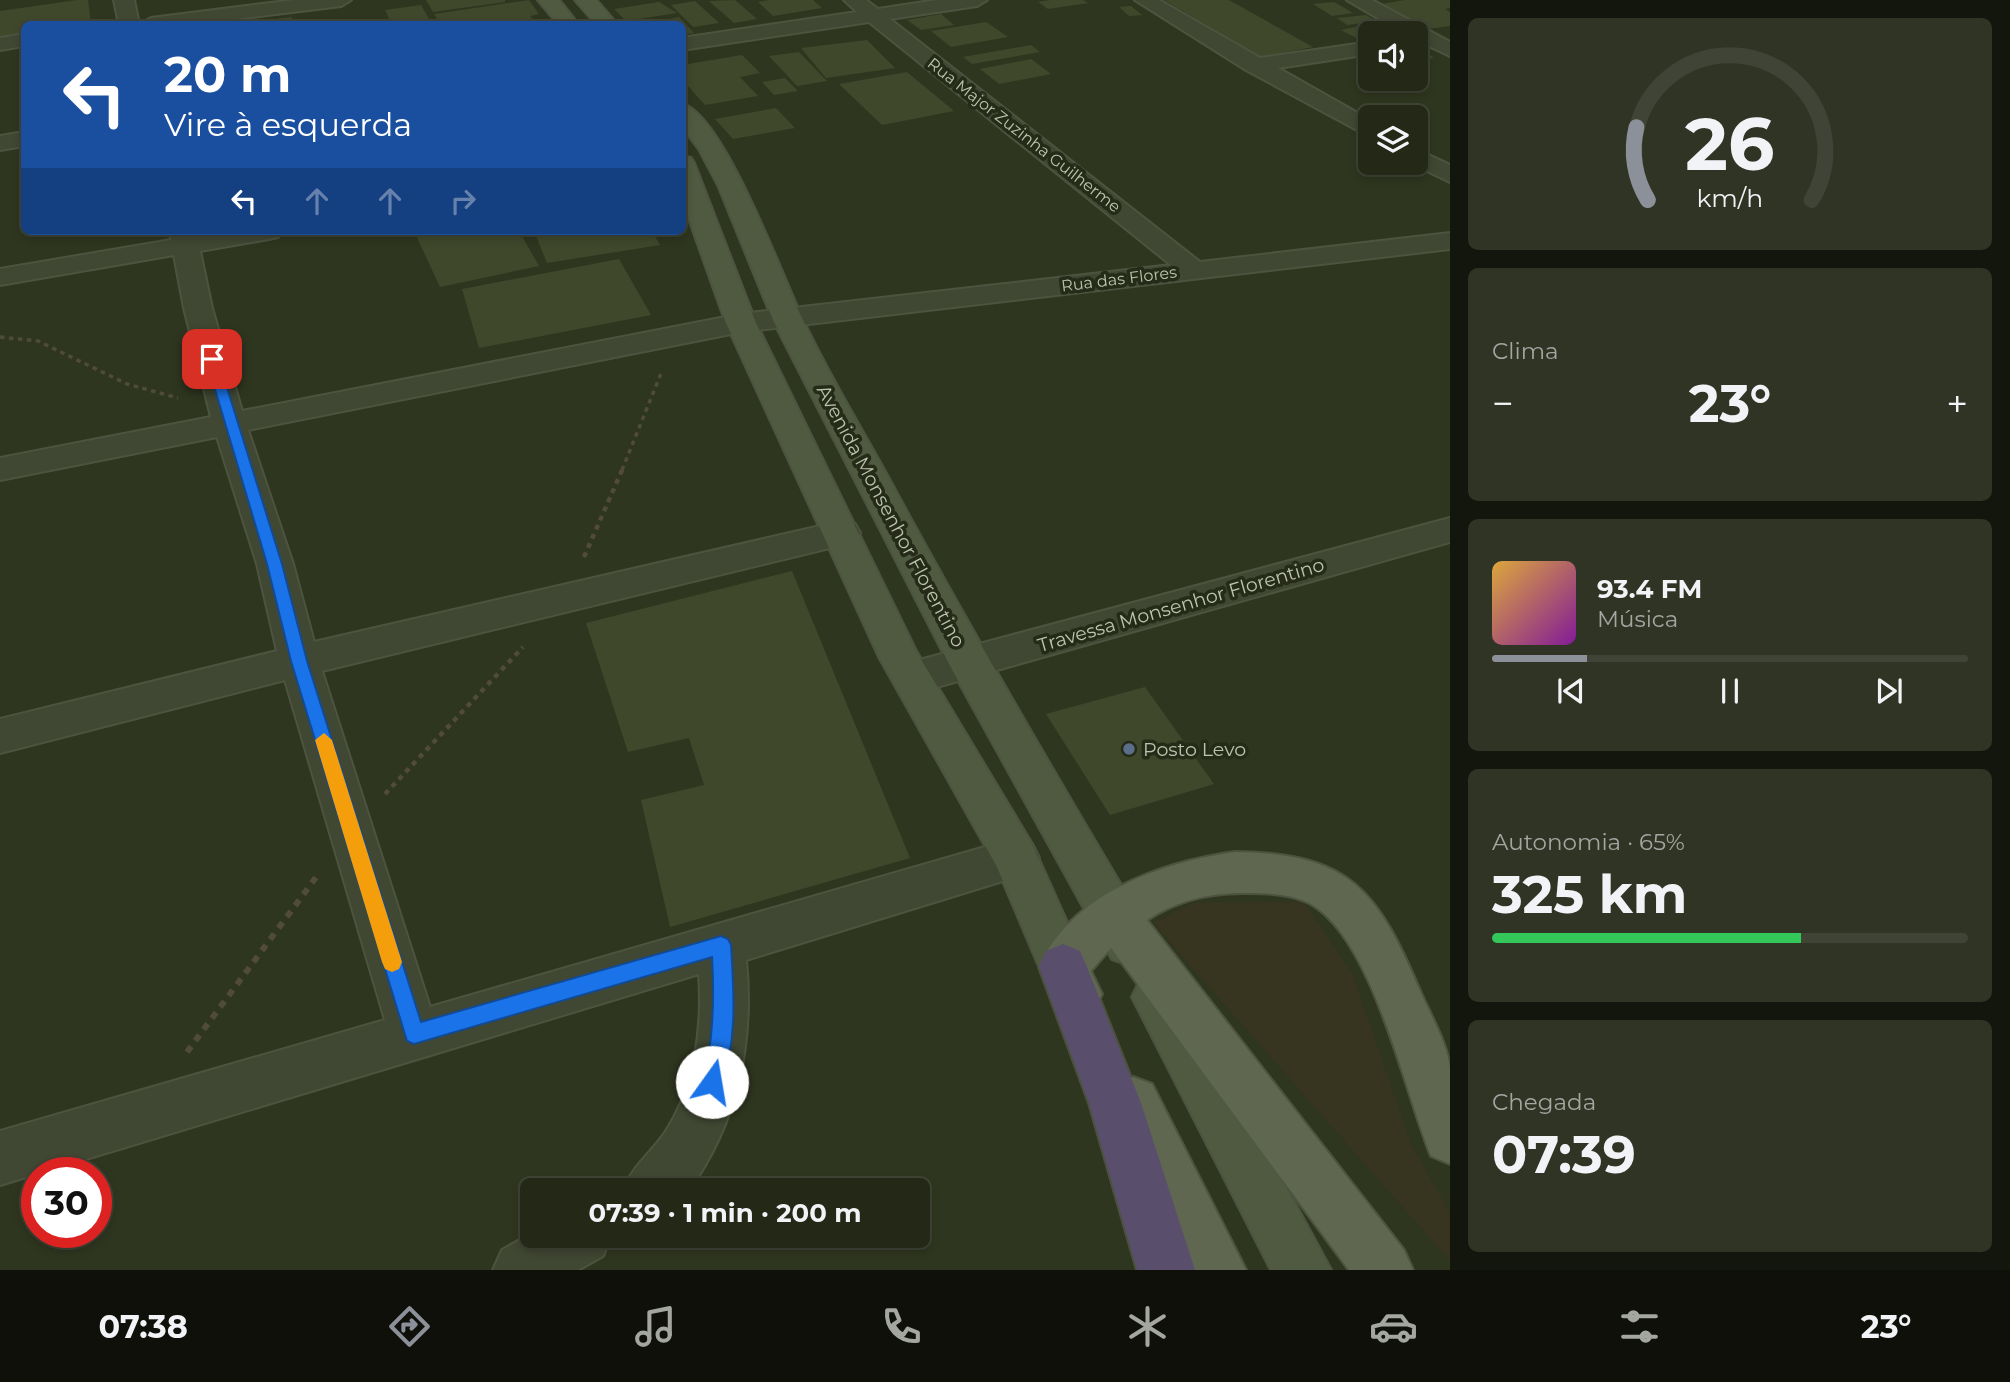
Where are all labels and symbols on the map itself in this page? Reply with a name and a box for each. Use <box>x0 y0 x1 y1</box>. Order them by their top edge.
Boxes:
street label: Rua Major Zuzinha Guilherme <box>924 54 1124 216</box>
street label: Rua das Flores <box>1060 262 1178 296</box>
pin <box>182 329 242 389</box>
street label: Avenida Monsenhor Florentino <box>812 381 970 651</box>
street label: Travessa Monsenhor Florentino <box>1035 553 1327 657</box>
place label: Posto Levo <box>1143 738 1246 761</box>
marker: Posto Levo <box>1121 741 1137 757</box>
position arrow <box>675 1045 749 1119</box>
speed limit sign: 30 <box>21 1157 112 1248</box>

